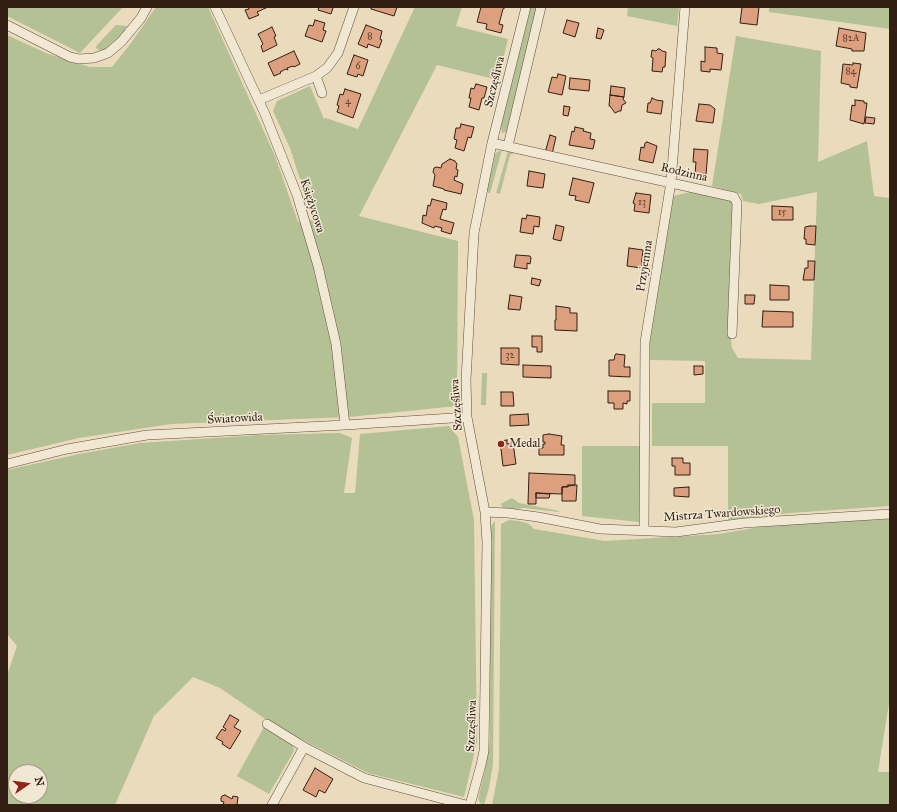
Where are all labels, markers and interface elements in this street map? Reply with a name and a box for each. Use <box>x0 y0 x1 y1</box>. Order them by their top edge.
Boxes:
house number: 8 <box>367 31 373 43</box>
house number: 82A <box>843 33 859 45</box>
street label: Szczęśliwa <box>482 55 508 109</box>
house number: 6 <box>355 61 361 73</box>
house number: 84 <box>846 66 856 78</box>
house number: 4 <box>345 96 351 108</box>
street label: Rodzinna <box>659 161 709 185</box>
street label: Księżycowa <box>296 177 328 235</box>
house number: 13 <box>638 197 646 209</box>
house number: 15 <box>778 207 786 219</box>
street label: Przyjemna <box>634 239 656 293</box>
house number: 32 <box>506 350 514 362</box>
street label: Szczęśliwa <box>448 379 466 431</box>
street label: Światowida <box>207 410 263 428</box>
place label: Medal <box>509 437 541 451</box>
marker: Medal <box>496 439 506 449</box>
street label: Mistrza Twardowskiego <box>663 503 781 525</box>
street label: Szczęśliwa <box>464 700 480 752</box>
north arrow <box>8 764 48 804</box>
text: N <box>32 775 47 787</box>

